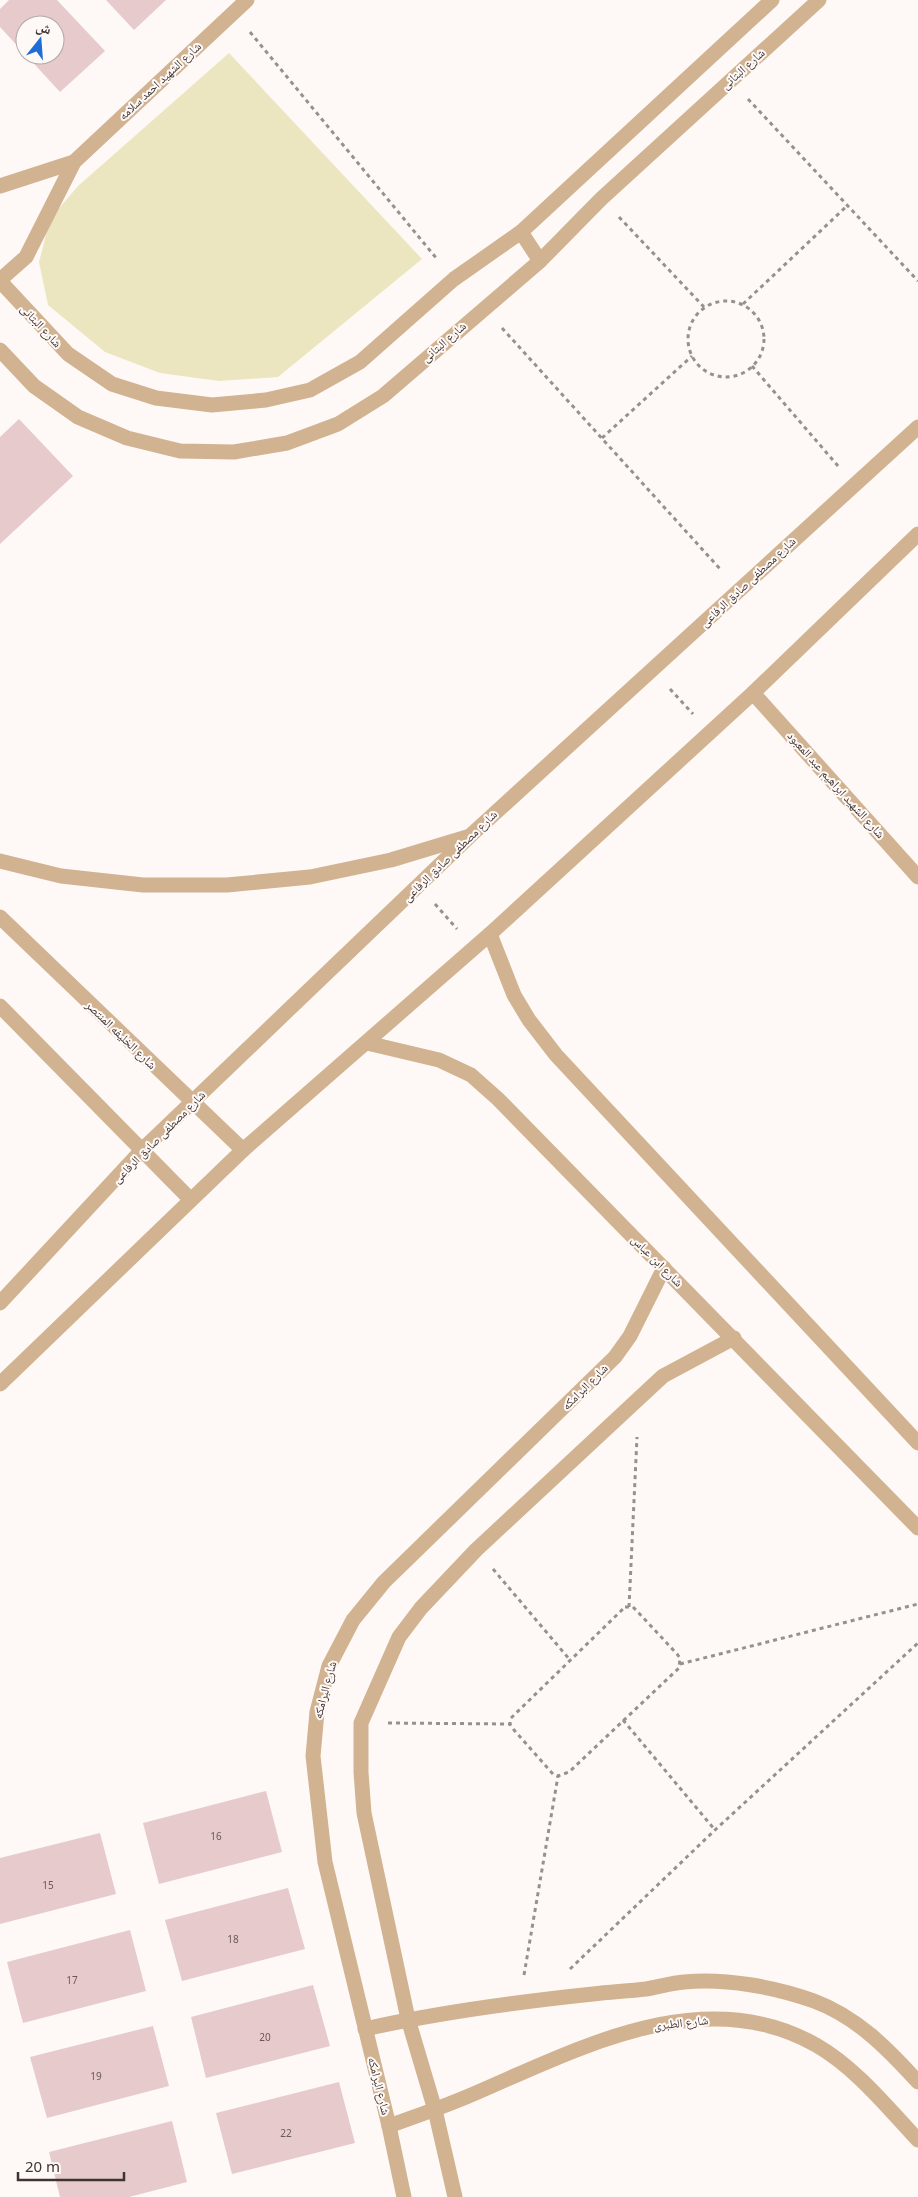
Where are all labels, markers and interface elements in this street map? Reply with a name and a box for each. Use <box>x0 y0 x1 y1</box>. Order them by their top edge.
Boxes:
north arrow <box>15 15 65 65</box>
text: ش <box>34 16 54 38</box>
street label: شارع الشهيد احمد سلامه <box>115 38 205 123</box>
street label: شارع البتانى <box>717 44 768 93</box>
street label: شارع البتانى <box>17 300 66 351</box>
street label: شارع البتانى <box>418 318 470 366</box>
street label: شارع مصطفى صادق الرفاعى <box>696 533 799 631</box>
street label: شارع الشهيد ابراهيم عبد المعبود <box>784 728 889 842</box>
street label: شارع مصطفى صادق الرفاعى <box>399 806 501 905</box>
street label: شارع الخليفه المنتصر <box>82 996 160 1073</box>
street label: شارع مصطفى صادق الرفاعى <box>108 1086 209 1187</box>
street label: شارع ابن عباس <box>628 1231 687 1290</box>
street label: شارع البرامكه <box>558 1360 612 1413</box>
street label: شارع البرامكه <box>309 1659 340 1721</box>
house number: 16 <box>210 1829 222 1843</box>
house number: 15 <box>42 1878 54 1892</box>
house number: 18 <box>227 1932 239 1946</box>
house number: 17 <box>66 1973 78 1987</box>
street label: شارع الطبرى <box>653 2011 709 2034</box>
house number: 20 <box>259 2030 271 2044</box>
street label: شارع البرامكه <box>364 2055 395 2117</box>
house number: 19 <box>90 2069 102 2083</box>
house number: 22 <box>280 2126 292 2140</box>
scale bar <box>18 2150 124 2182</box>
text: 20 m <box>25 2156 60 2176</box>

